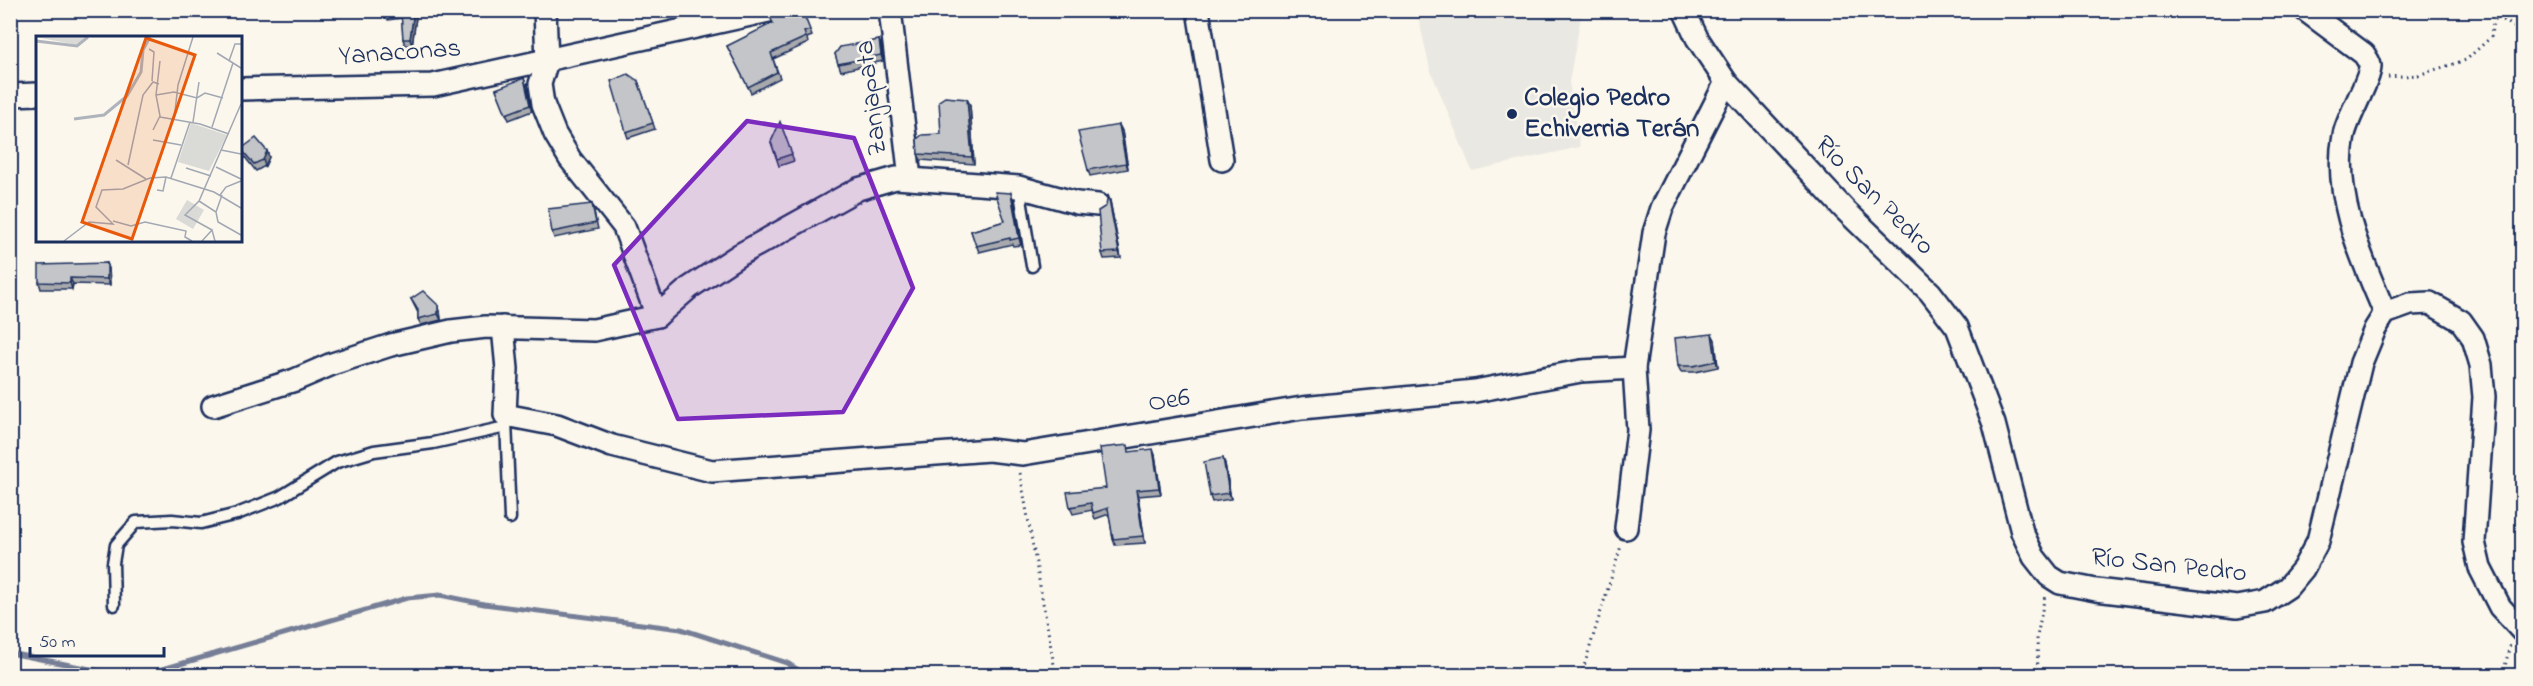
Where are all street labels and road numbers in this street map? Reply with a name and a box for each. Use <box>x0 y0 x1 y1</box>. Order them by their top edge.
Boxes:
street label: Yanaconas <box>338 29 462 77</box>
street label: Zanjapata <box>846 38 898 158</box>
street label: Río San Pedro <box>1805 127 1943 265</box>
street label: Oe6 <box>1145 378 1193 424</box>
street label: Río San Pedro <box>2089 538 2249 594</box>

